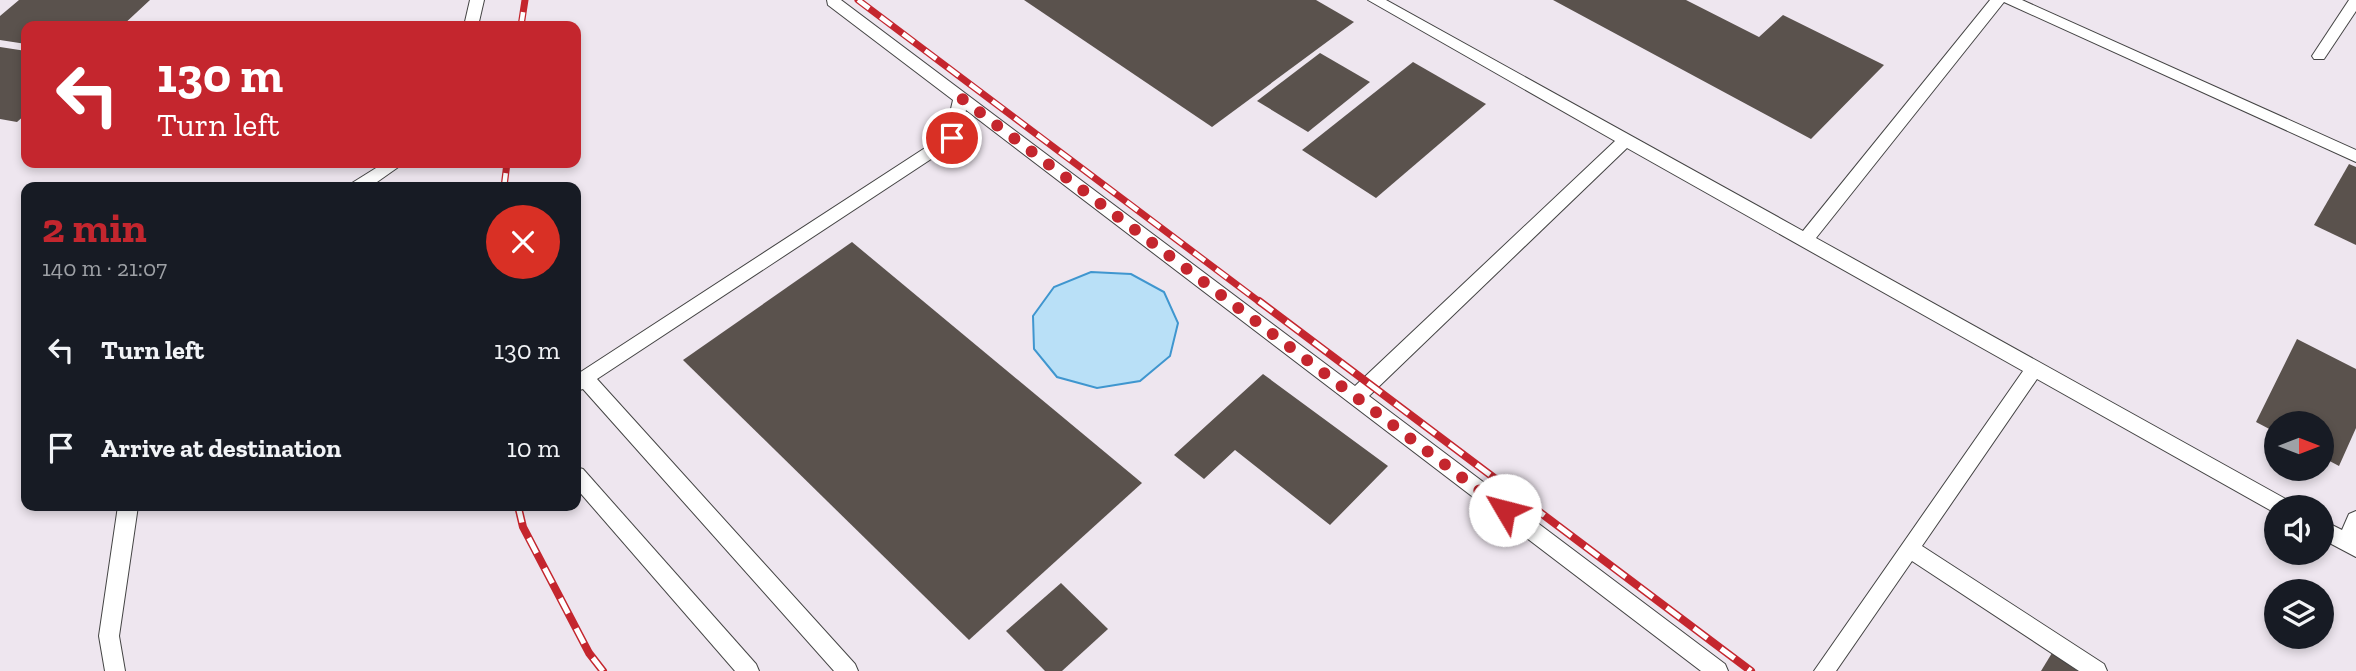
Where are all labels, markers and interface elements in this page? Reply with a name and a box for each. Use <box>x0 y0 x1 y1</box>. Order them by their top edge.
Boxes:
text: 130 m <box>157 46 283 105</box>
icon: left <box>42 49 133 140</box>
text: Turn left <box>157 106 279 144</box>
pin <box>922 108 982 168</box>
icon: arrive <box>933 119 971 157</box>
text: 2 min <box>42 202 147 253</box>
button: close <box>486 205 560 279</box>
text: 140 m · 21:07 <box>42 254 167 282</box>
icon: left <box>42 331 80 369</box>
text: Turn left <box>101 334 204 366</box>
text: 130 m <box>494 334 560 366</box>
north arrow <box>2264 411 2334 481</box>
map controls <box>2264 411 2334 649</box>
icon: arrive <box>42 429 80 467</box>
text: Arrive at destination <box>101 432 341 464</box>
text: 10 m <box>507 432 560 464</box>
position arrow <box>1468 473 1542 547</box>
button: sound <box>2264 495 2334 565</box>
button: layers <box>2264 579 2334 649</box>

